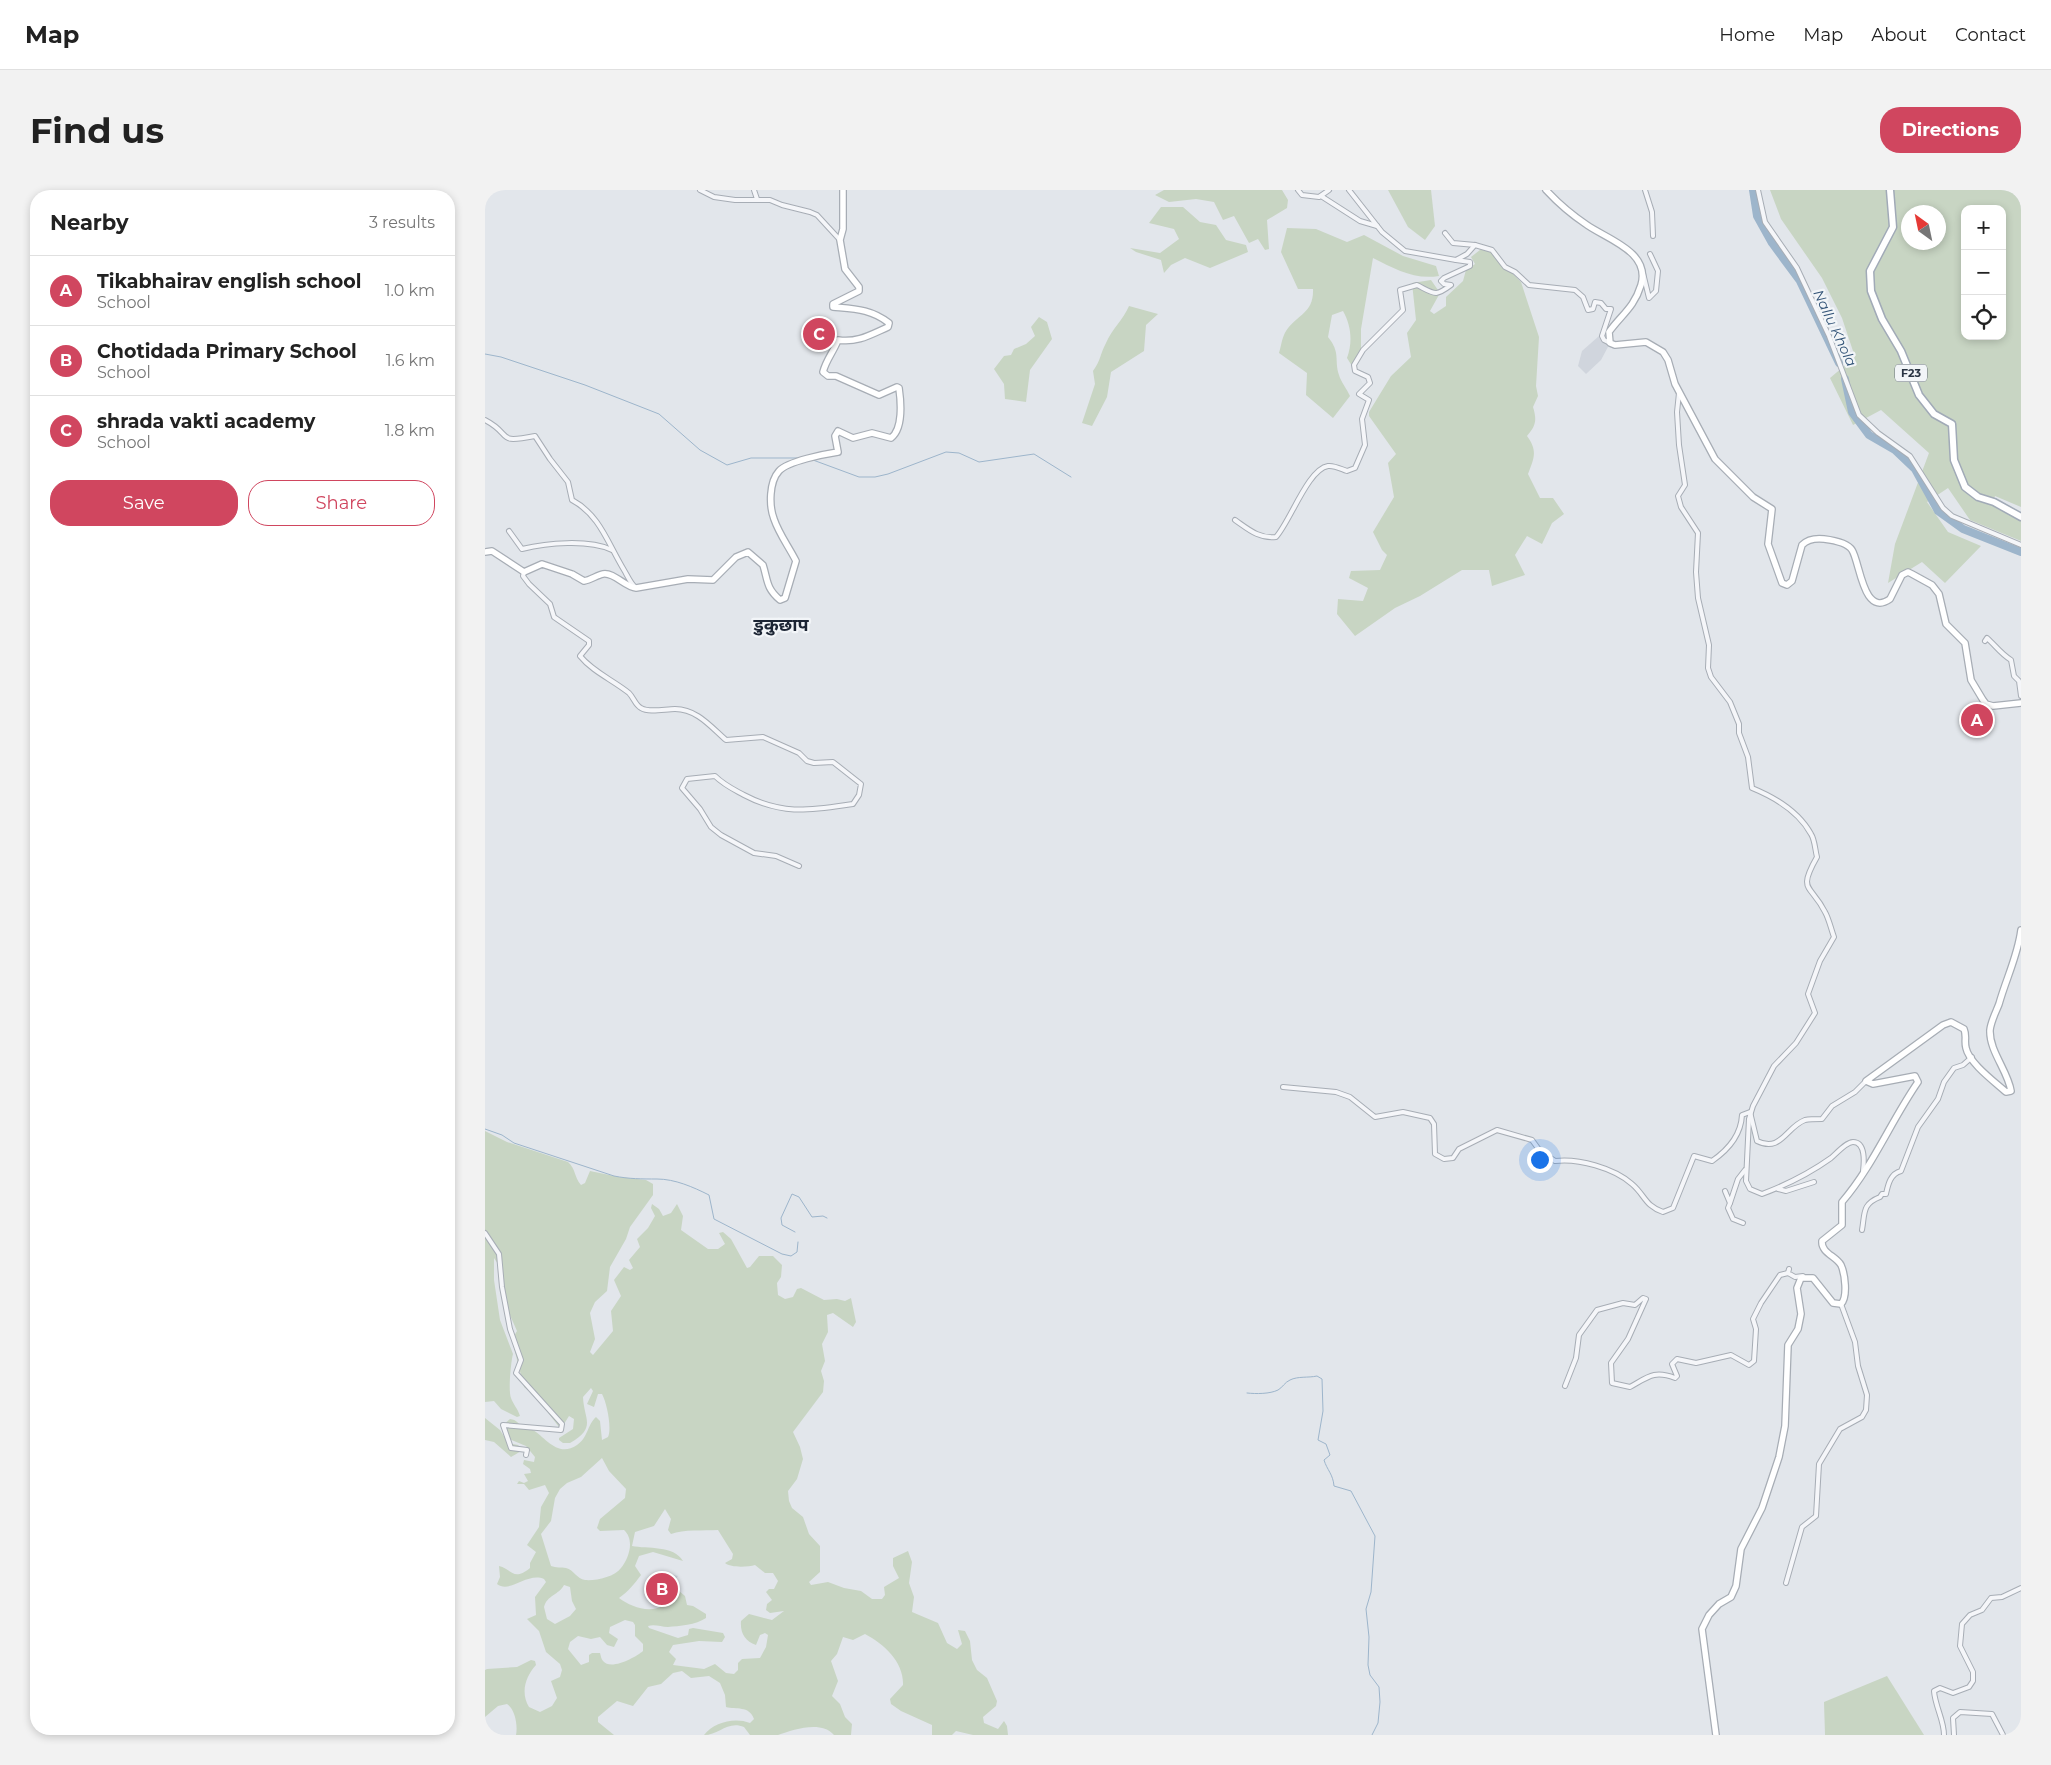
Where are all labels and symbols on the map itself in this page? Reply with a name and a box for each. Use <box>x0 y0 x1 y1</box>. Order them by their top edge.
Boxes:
north arrow <box>1901 205 1946 250</box>
water label: Nallu Khola <box>1809 287 1861 369</box>
pin: C <box>803 315 835 353</box>
road number: F23 <box>1895 364 1927 382</box>
district label: डुकुछाप <box>752 614 810 636</box>
pin: A <box>1961 701 1993 739</box>
your location <box>1527 1147 1553 1173</box>
pin: B <box>646 1570 678 1608</box>

